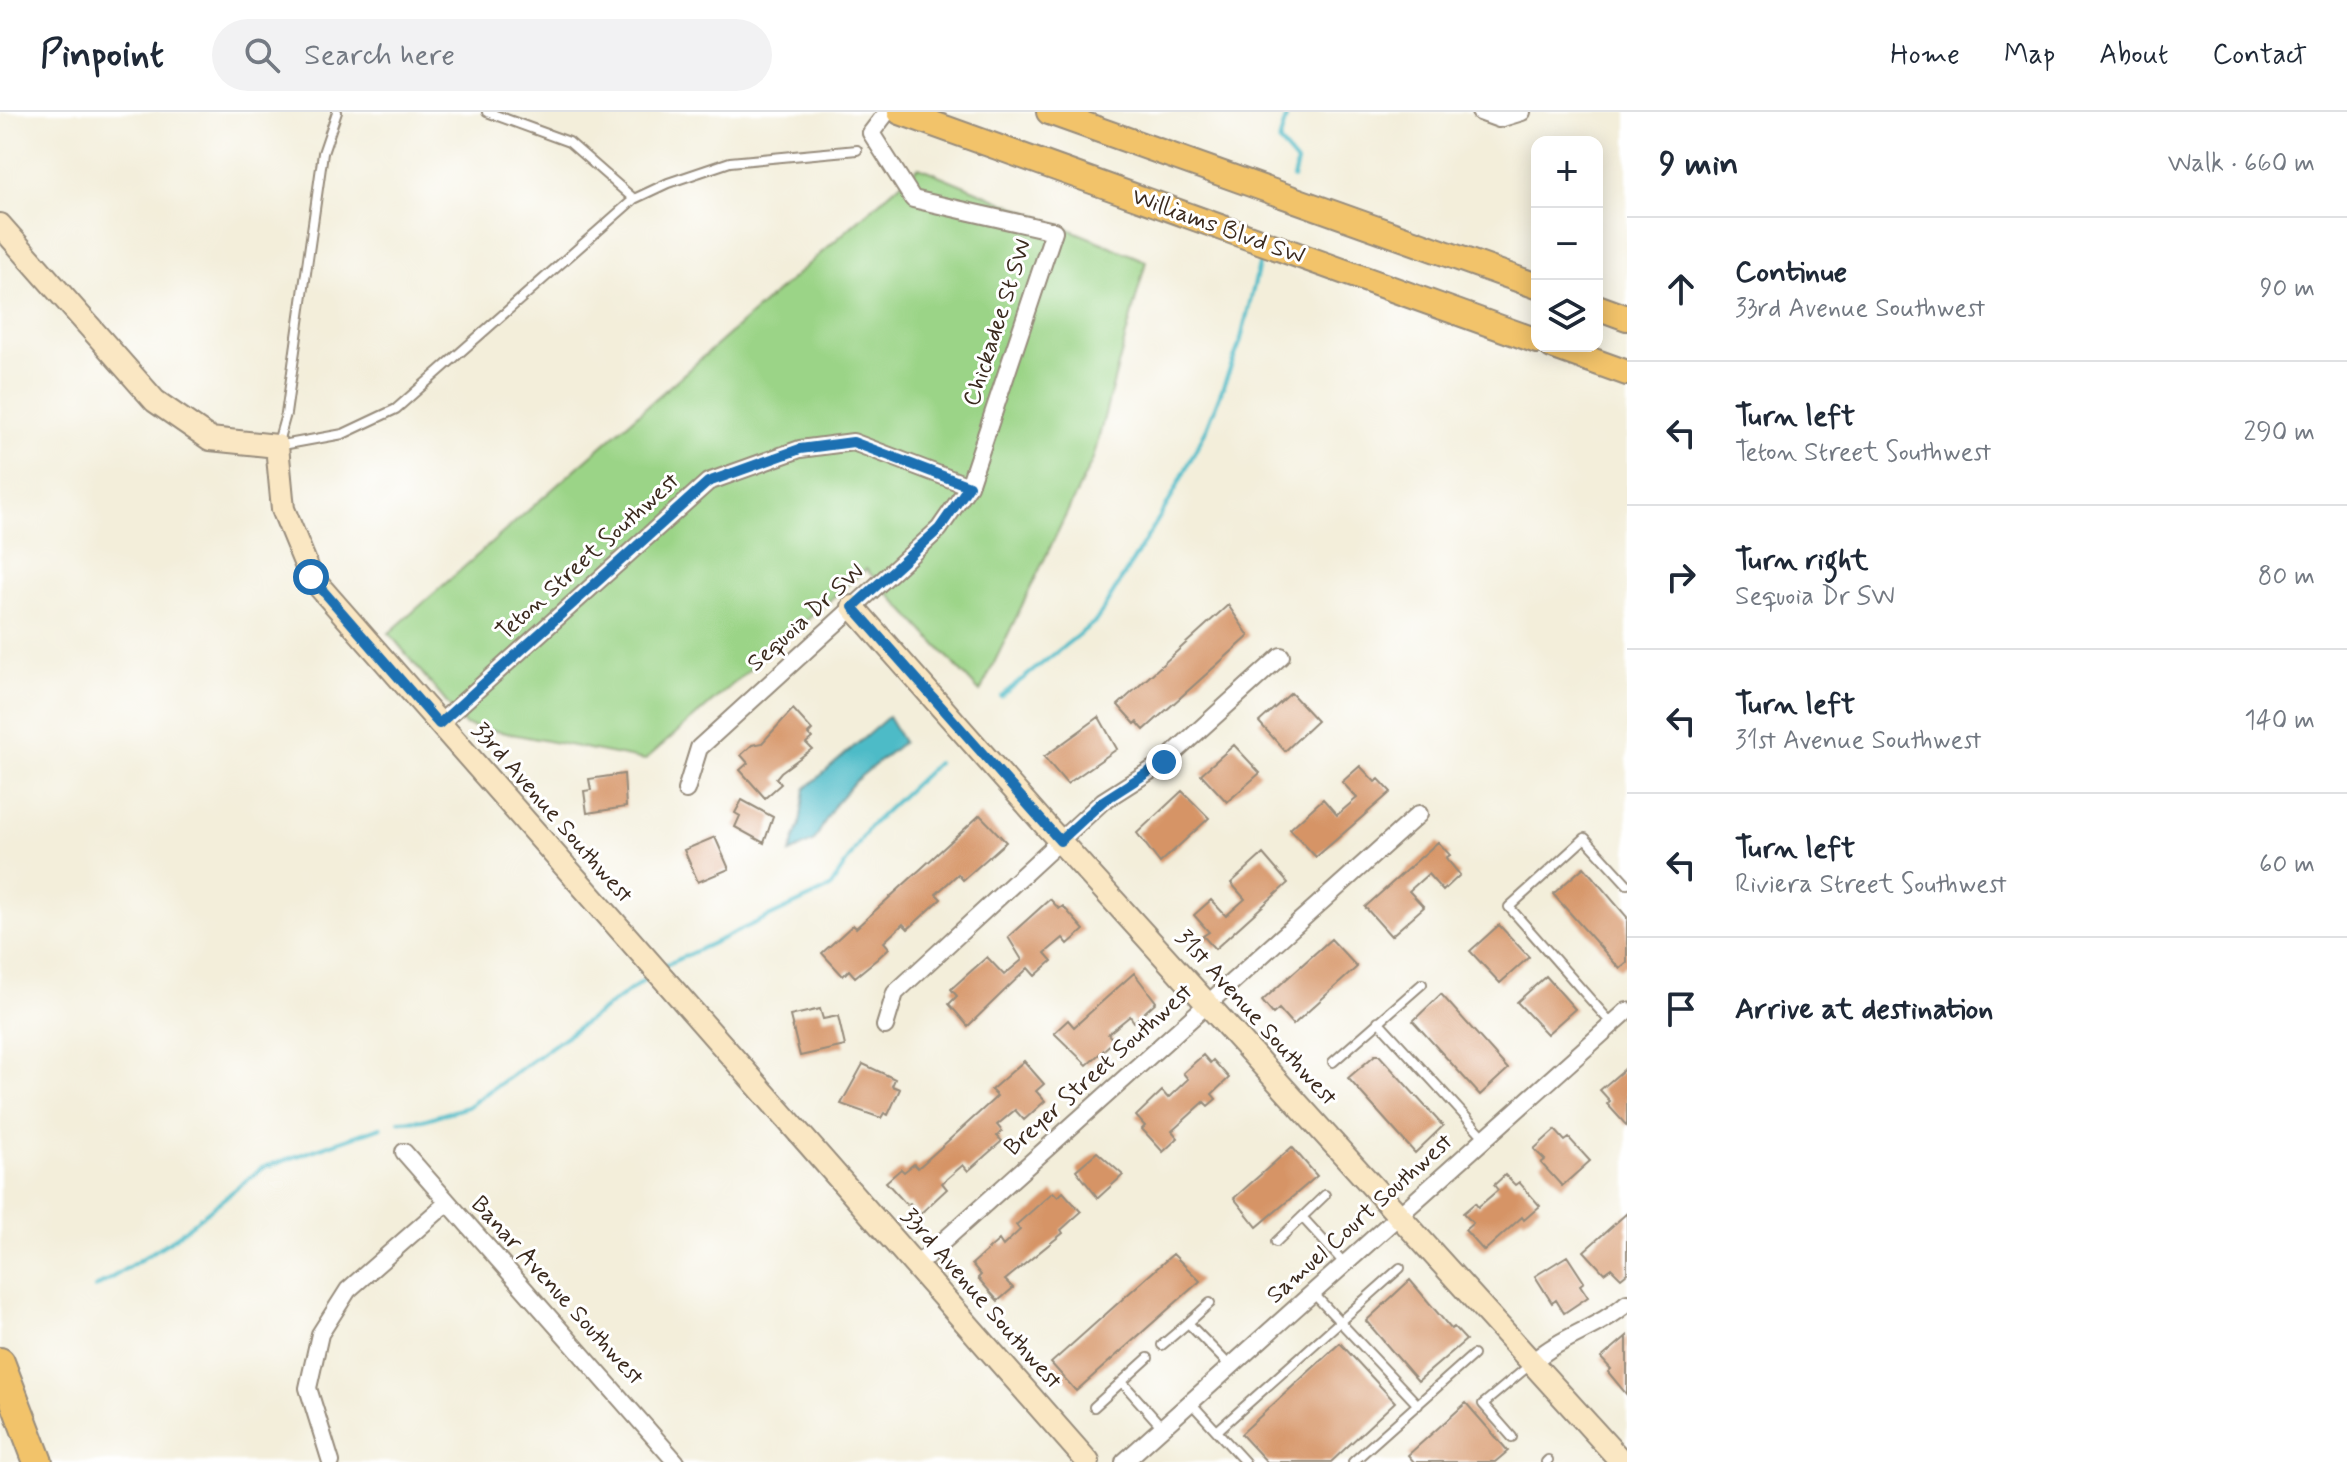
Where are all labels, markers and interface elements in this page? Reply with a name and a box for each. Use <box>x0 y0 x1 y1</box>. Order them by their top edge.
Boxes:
search box <box>212 19 772 91</box>
text: Pinpoint <box>40 31 164 80</box>
icon: search <box>240 33 284 77</box>
text: Search here <box>304 36 455 75</box>
text: Home <box>1890 37 1960 74</box>
text: Map <box>2004 37 2055 74</box>
text: About <box>2099 37 2168 74</box>
text: Contact <box>2212 37 2307 74</box>
map controls <box>1531 136 1603 352</box>
button: + <box>1531 136 1603 208</box>
text: 9 min <box>1659 142 1739 187</box>
text: Walk · 660 m <box>2168 147 2315 181</box>
street label: Williams Blvd SW <box>1127 181 1309 273</box>
button: − <box>1531 208 1603 280</box>
street label: Chickadee St SW <box>956 236 1040 410</box>
text: Continue <box>1735 253 1847 292</box>
icon: ahead <box>1659 267 1703 311</box>
text: 90 m <box>2260 272 2315 306</box>
button: layers <box>1531 280 1603 352</box>
text: 33rd Avenue Southwest <box>1735 292 1985 326</box>
text: Turn left <box>1735 397 1855 436</box>
icon: left <box>1659 411 1703 455</box>
text: 290 m <box>2243 416 2315 450</box>
text: Teton Street Southwest <box>1735 436 1991 470</box>
street label: Teton Street Southwest <box>490 466 687 648</box>
text: Turn right <box>1735 541 1868 580</box>
icon: right <box>1659 555 1703 599</box>
street label: Sequoia Dr SW <box>741 557 871 679</box>
route start <box>293 559 329 595</box>
text: 80 m <box>2258 560 2315 594</box>
text: Sequoia Dr SW <box>1735 580 1895 614</box>
text: Turn left <box>1735 685 1855 724</box>
icon: left <box>1659 699 1703 743</box>
text: 140 m <box>2244 704 2315 738</box>
street label: 33rd Avenue Southwest <box>465 716 640 911</box>
text: 31st Avenue Southwest <box>1735 724 1981 758</box>
route end <box>1146 744 1182 780</box>
text: Turn left <box>1735 829 1855 868</box>
icon: left <box>1659 843 1703 887</box>
text: 60 m <box>2259 848 2315 882</box>
text: Riviera Street Southwest <box>1735 868 2007 902</box>
street label: 31st Avenue Southwest <box>1168 923 1344 1113</box>
street label: Breyer Street Southwest <box>998 977 1200 1163</box>
icon: arrive <box>1659 987 1703 1031</box>
text: Arrive at destination <box>1735 990 1993 1029</box>
street label: Samuel Court Southwest <box>1260 1127 1460 1311</box>
street label: Banar Avenue Southwest <box>464 1190 651 1393</box>
street label: 33rd Avenue Southwest <box>894 1202 1069 1397</box>

